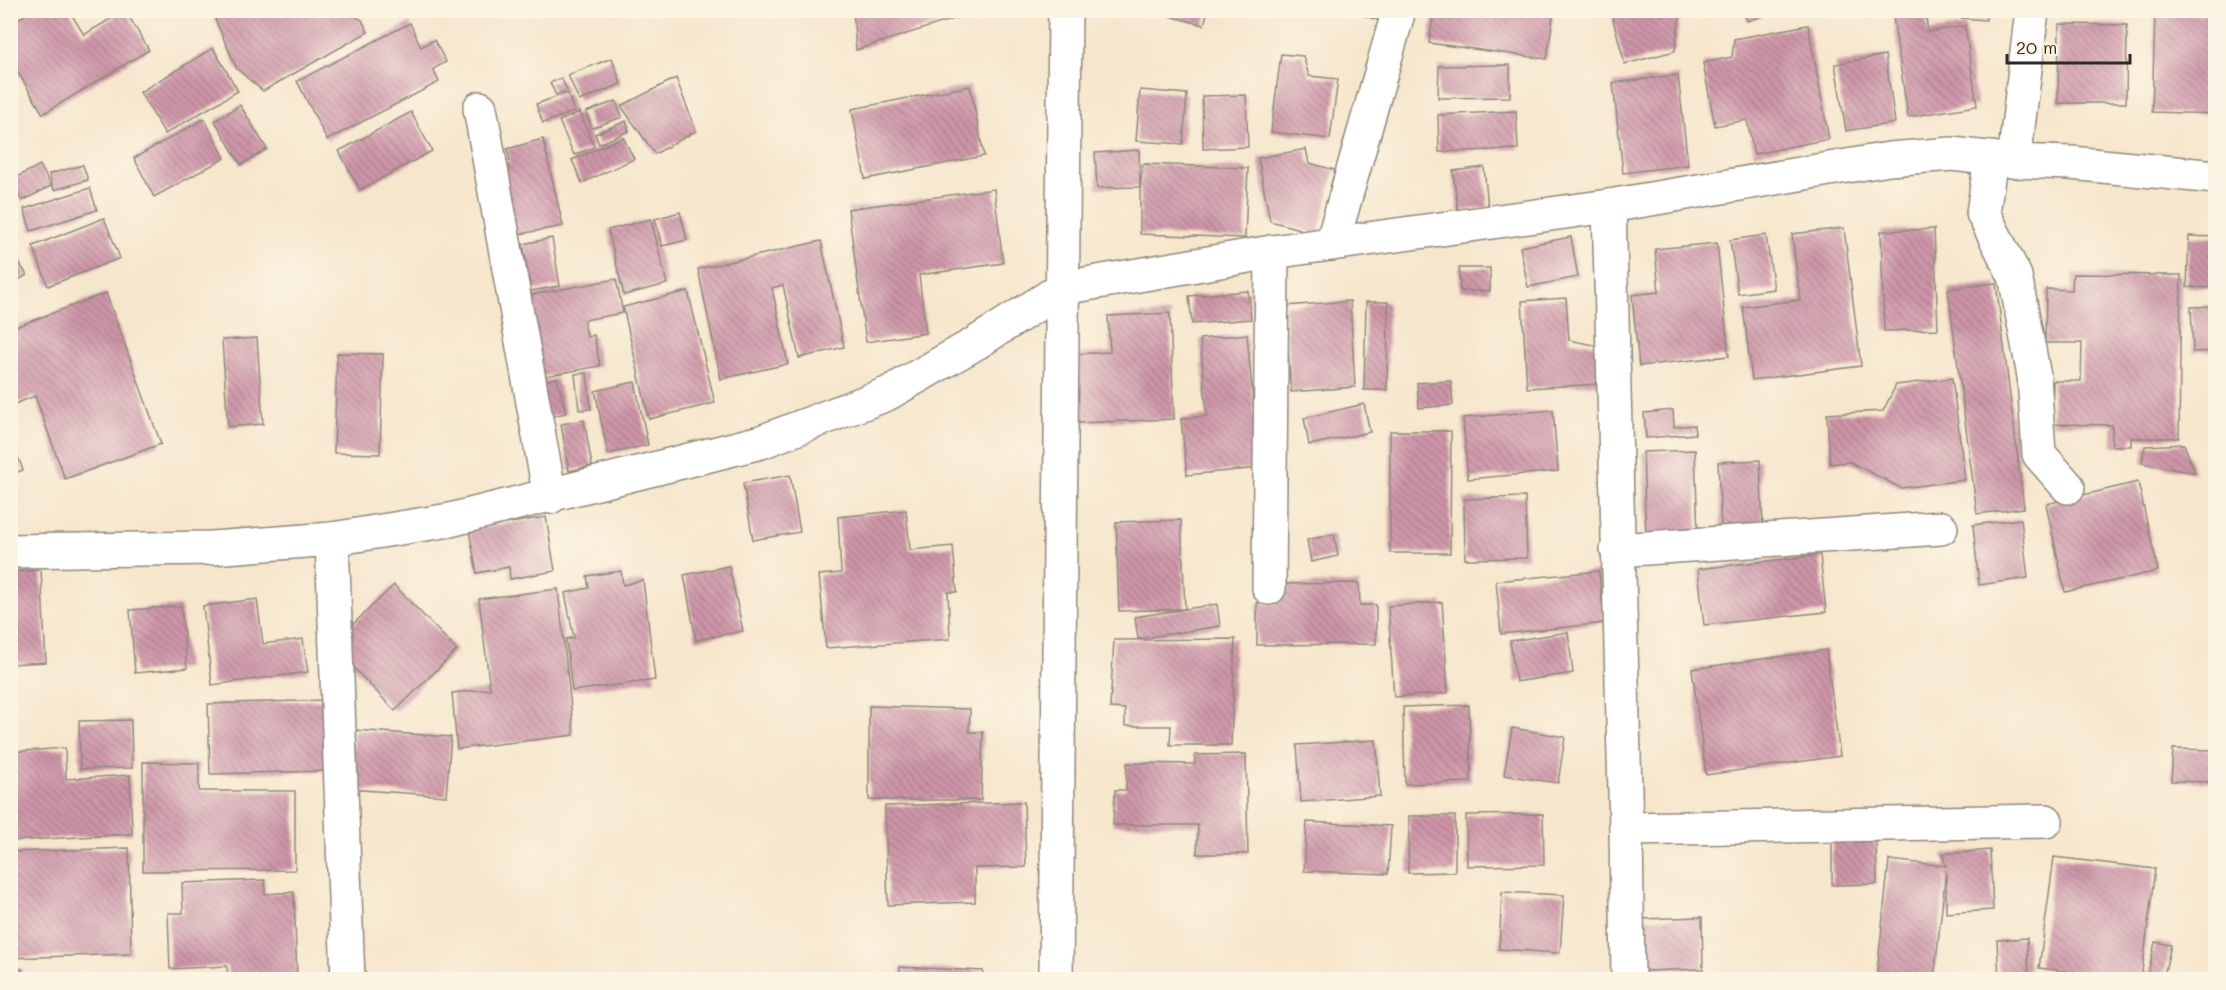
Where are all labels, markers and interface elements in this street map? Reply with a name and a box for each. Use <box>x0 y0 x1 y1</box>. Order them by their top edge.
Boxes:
scale bar <box>2007 27 2130 65</box>
text: 20 m <box>2016 35 2057 59</box>

